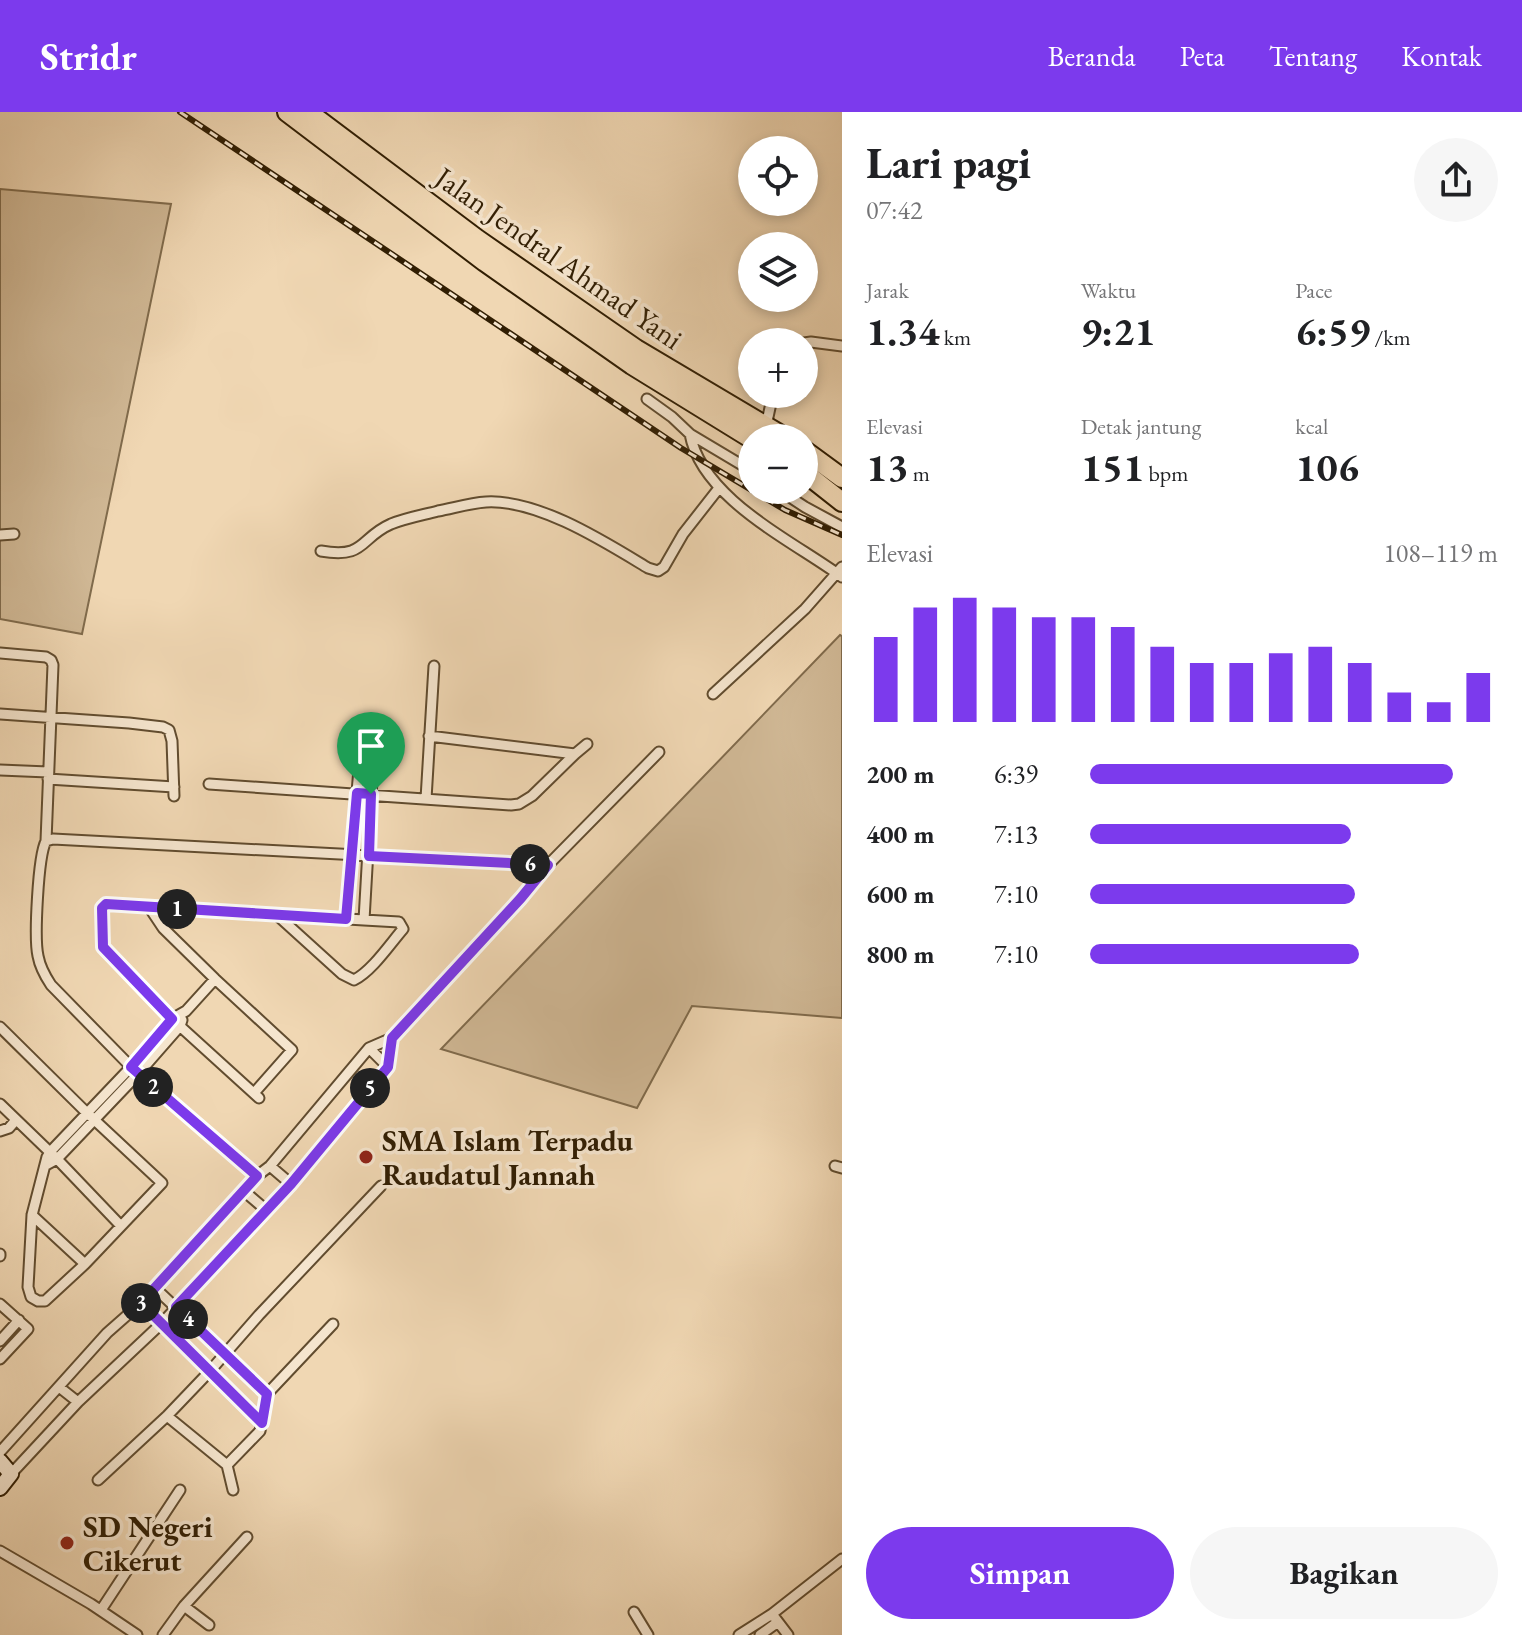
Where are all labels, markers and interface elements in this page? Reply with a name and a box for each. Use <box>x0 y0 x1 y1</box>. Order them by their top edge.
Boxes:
text: Stridr <box>40 32 137 81</box>
text: Beranda <box>1048 38 1136 74</box>
text: Peta <box>1180 38 1225 74</box>
text: Tentang <box>1269 38 1357 74</box>
text: Kontak <box>1401 38 1482 74</box>
text: Lari pagi <box>866 134 1031 191</box>
map controls <box>738 136 818 504</box>
button: locate <box>738 136 818 216</box>
button: share <box>1414 138 1498 222</box>
street label: Jalan Jendral Ahmad Yani <box>425 156 690 358</box>
text: 07:42 <box>866 193 922 227</box>
button: layers <box>738 232 818 312</box>
text: Jarak <box>866 276 909 305</box>
text: Waktu <box>1081 276 1136 305</box>
text: Pace <box>1295 276 1332 305</box>
text: 1.34 <box>866 305 939 357</box>
text: 9:21 <box>1081 305 1155 357</box>
text: 6:59 <box>1295 305 1370 357</box>
text: km <box>939 323 971 352</box>
text: /km <box>1370 323 1411 352</box>
button: + <box>738 328 818 408</box>
text: Elevasi <box>866 412 923 441</box>
text: Detak jantung <box>1081 412 1201 441</box>
text: kcal <box>1295 412 1328 441</box>
button: − <box>738 424 818 504</box>
text: 13 <box>866 441 908 493</box>
text: 151 <box>1081 441 1144 493</box>
text: 106 <box>1295 441 1359 493</box>
text: m <box>908 459 930 488</box>
text: bpm <box>1144 459 1188 488</box>
text: Elevasi <box>866 536 933 570</box>
text: 108–119 m <box>1383 536 1498 570</box>
pin <box>337 712 405 794</box>
icon: arrive <box>349 724 393 768</box>
text: 200 m <box>866 757 934 791</box>
text: 6:39 <box>994 757 1038 791</box>
text: 400 m <box>866 817 934 851</box>
text: 7:13 <box>994 817 1038 851</box>
pin: 6 <box>510 844 550 884</box>
text: 6 <box>524 849 536 878</box>
text: 600 m <box>866 877 934 911</box>
text: 7:10 <box>994 877 1038 911</box>
pin: 1 <box>157 889 197 929</box>
text: 1 <box>171 894 183 923</box>
text: 800 m <box>866 937 934 971</box>
text: 7:10 <box>994 937 1038 971</box>
pin: 2 <box>133 1067 173 1107</box>
pin: 5 <box>350 1068 390 1108</box>
text: 2 <box>147 1072 159 1101</box>
text: 5 <box>364 1073 376 1102</box>
place label: SMA Islam Terpadu Raudatul Jannah <box>382 1121 634 1194</box>
marker: SMA Islam Terpadu Raudatul Jannah <box>357 1148 375 1166</box>
pin: 3 <box>121 1283 161 1323</box>
text: 3 <box>135 1288 147 1317</box>
pin: 4 <box>168 1299 208 1339</box>
text: 4 <box>182 1304 194 1333</box>
place label: SD Negeri Cikerut <box>83 1507 213 1580</box>
button: Simpan <box>866 1527 1174 1619</box>
button: Bagikan <box>1190 1527 1498 1619</box>
marker: SD Negeri Cikerut <box>58 1534 76 1552</box>

